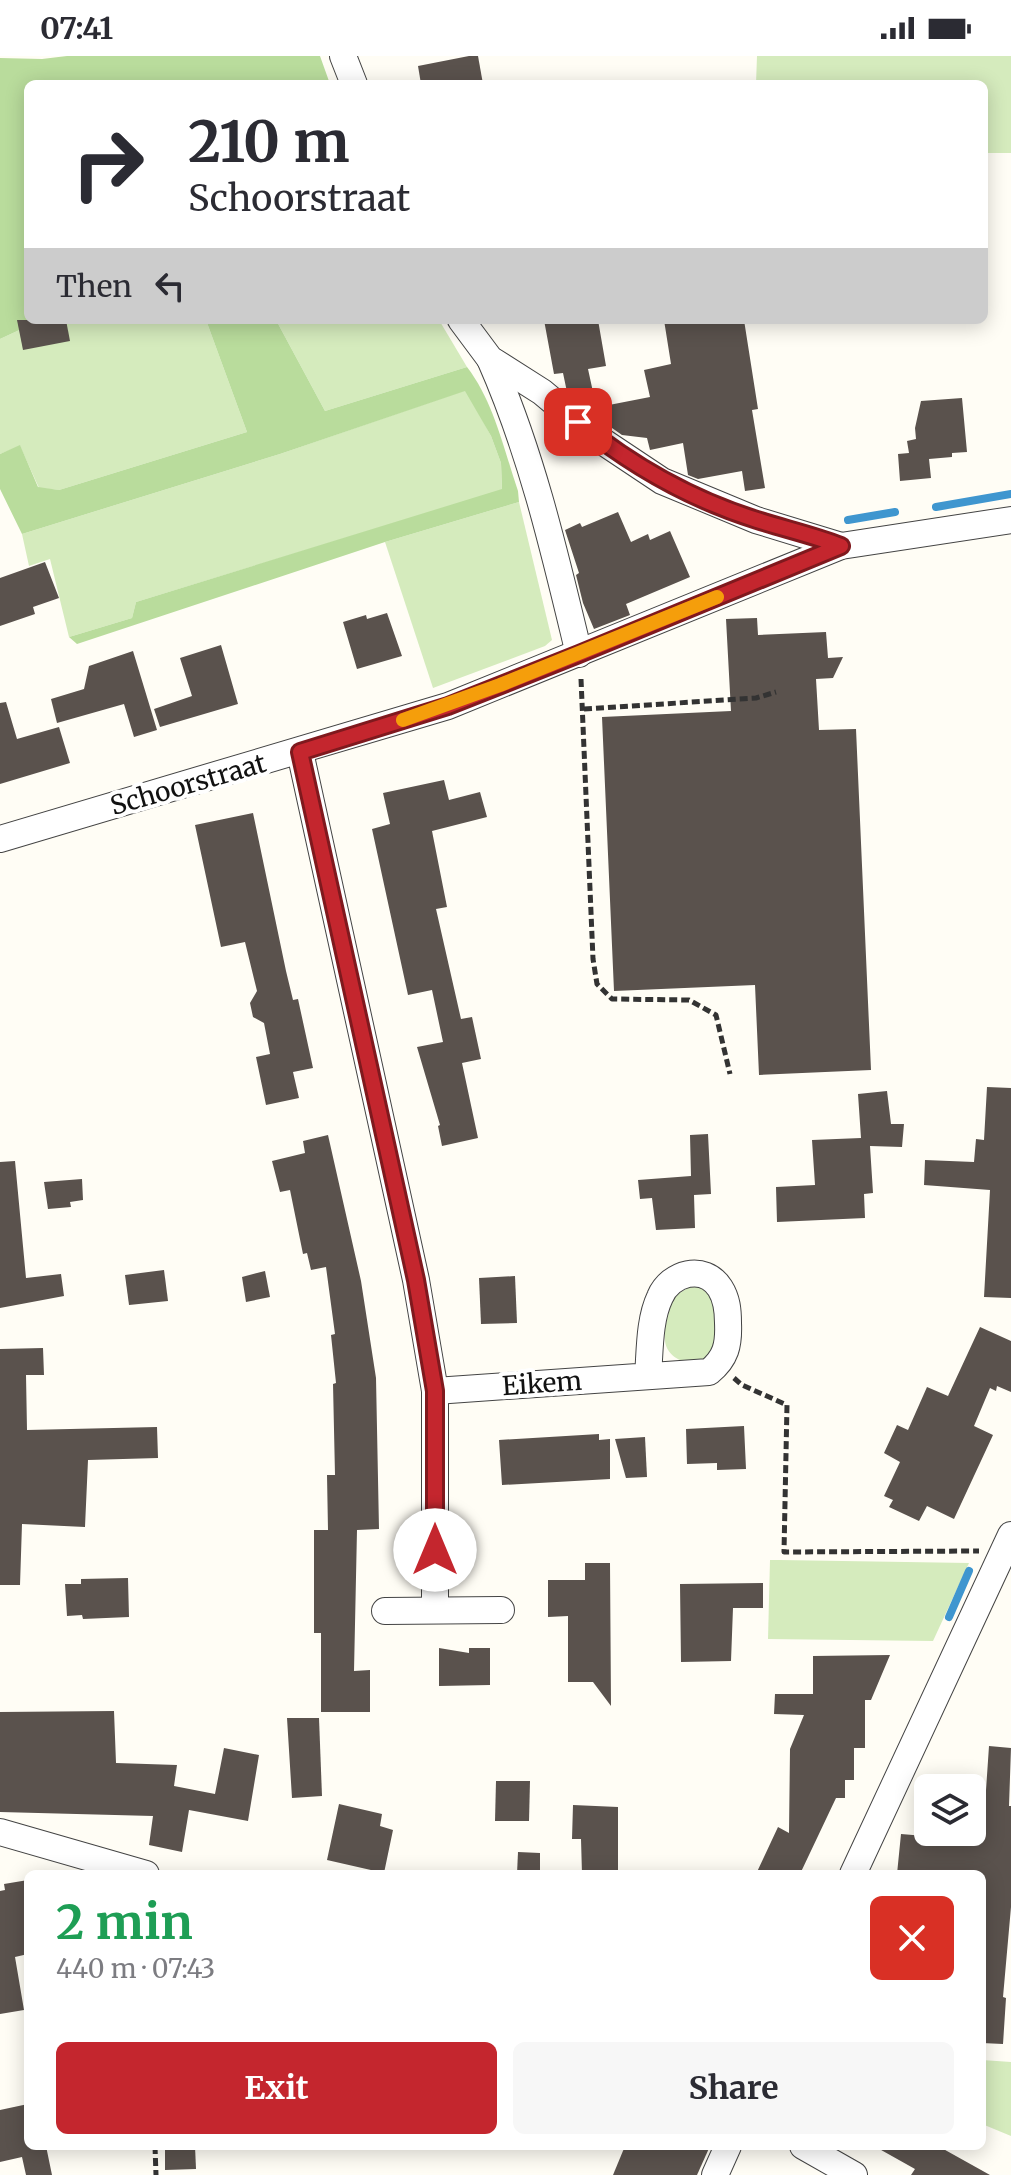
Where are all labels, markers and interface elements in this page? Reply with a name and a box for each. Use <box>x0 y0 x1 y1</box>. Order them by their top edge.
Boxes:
text: 07:41 <box>40 9 113 47</box>
text: 210 m <box>188 107 350 177</box>
icon: right <box>56 112 160 216</box>
text: Schoorstraat <box>188 176 410 221</box>
icon: left <box>148 264 192 308</box>
text: Then <box>56 267 132 305</box>
pin <box>544 388 612 456</box>
icon: arrive <box>556 400 600 444</box>
street label: Schoorstraat <box>106 746 270 822</box>
street label: Eikem <box>501 1364 583 1402</box>
position arrow <box>393 1508 477 1592</box>
map controls <box>914 1774 986 1846</box>
button: layers <box>914 1774 986 1846</box>
text: 2 min <box>56 1892 193 1952</box>
button: close <box>870 1896 954 1980</box>
text: 440 m · 07:43 <box>56 1952 215 1985</box>
button: Exit <box>56 2042 497 2134</box>
button: Share <box>513 2042 954 2134</box>

